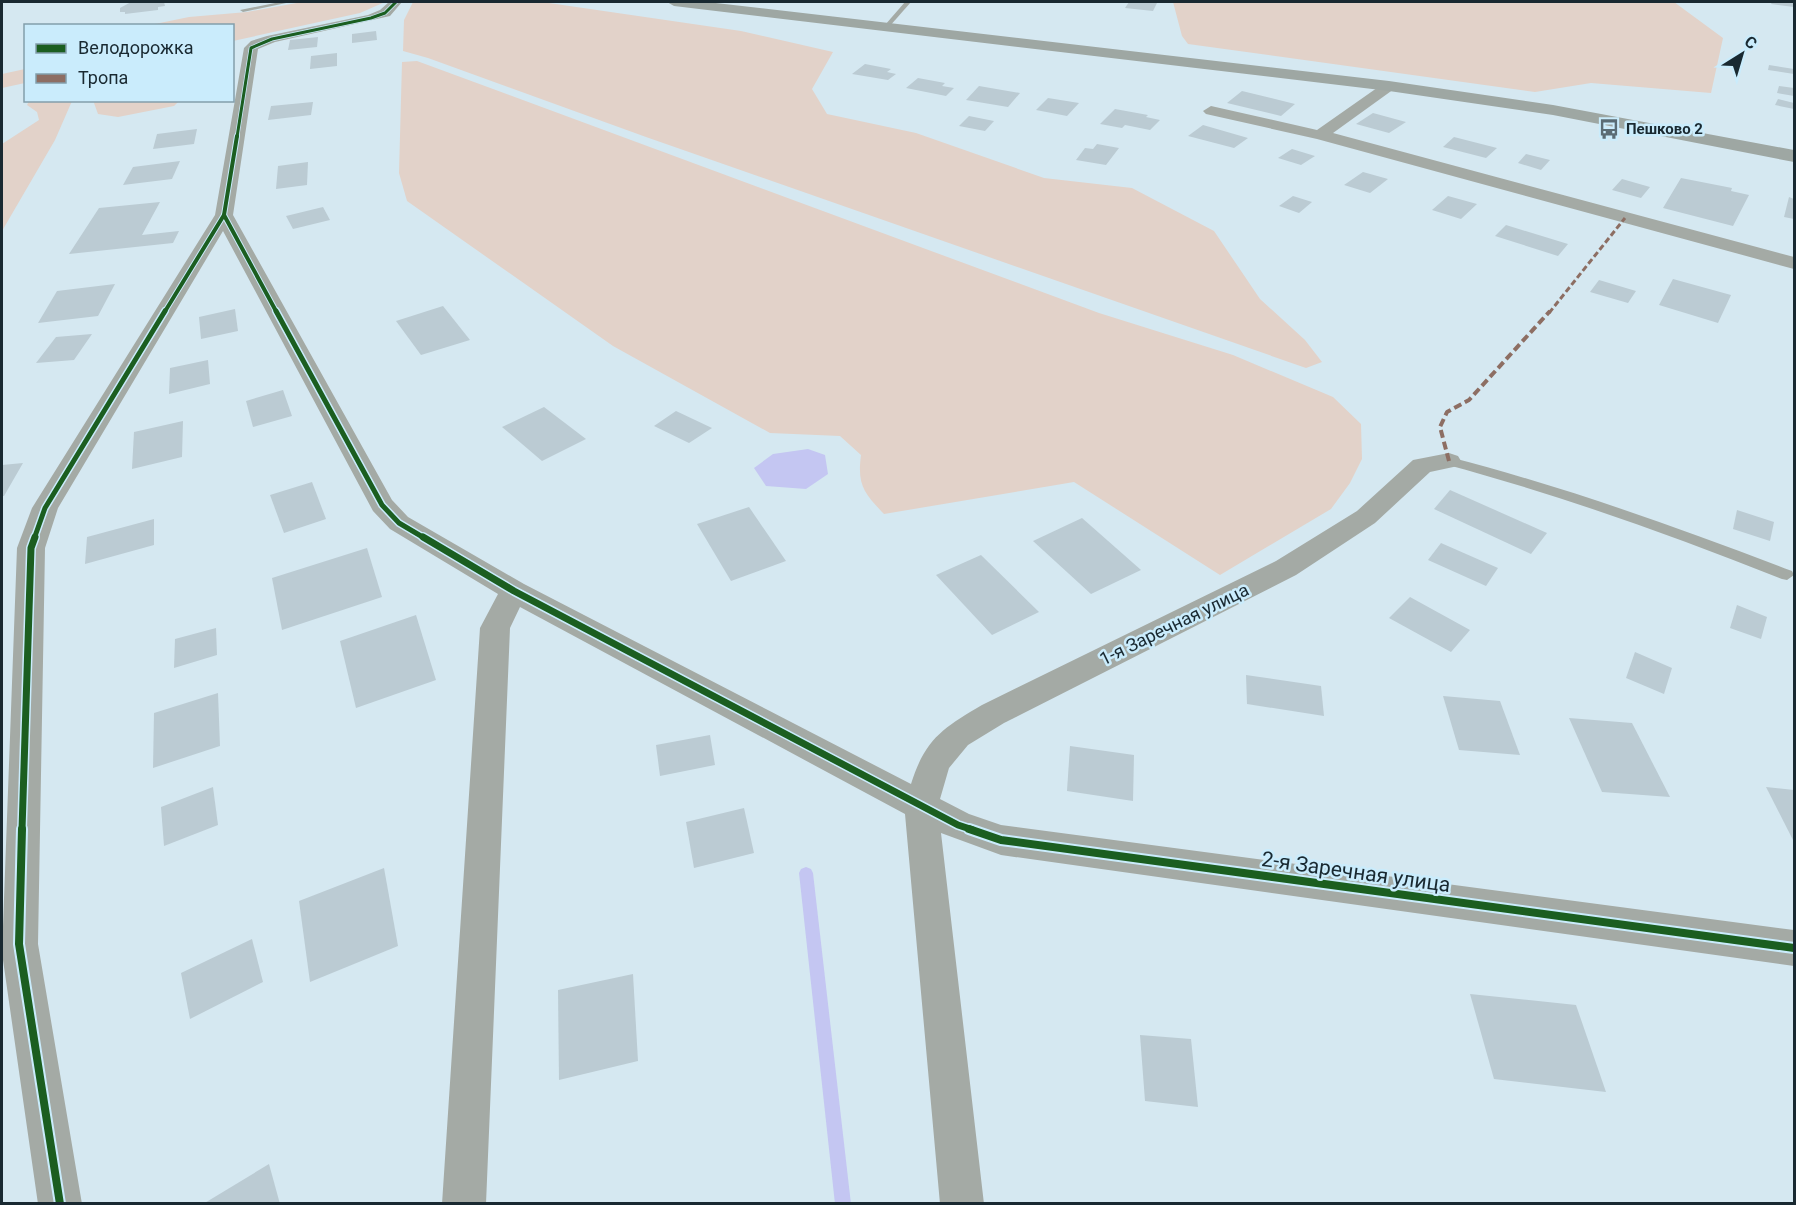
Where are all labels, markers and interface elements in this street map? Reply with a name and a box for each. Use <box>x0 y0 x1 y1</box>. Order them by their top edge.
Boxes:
legend <box>24 24 234 102</box>
north arrow <box>1712 24 1772 84</box>
text: С <box>1741 32 1761 53</box>
text: Велодорожка <box>78 37 193 58</box>
text: Тропа <box>78 67 128 88</box>
bus stop icon: Пешково 2 <box>1597 117 1621 141</box>
place label: Пешково 2 <box>1626 120 1703 138</box>
street label: 1-я Заречная улица <box>1096 579 1252 669</box>
street label: 2-я Заречная улица <box>1260 847 1452 897</box>

